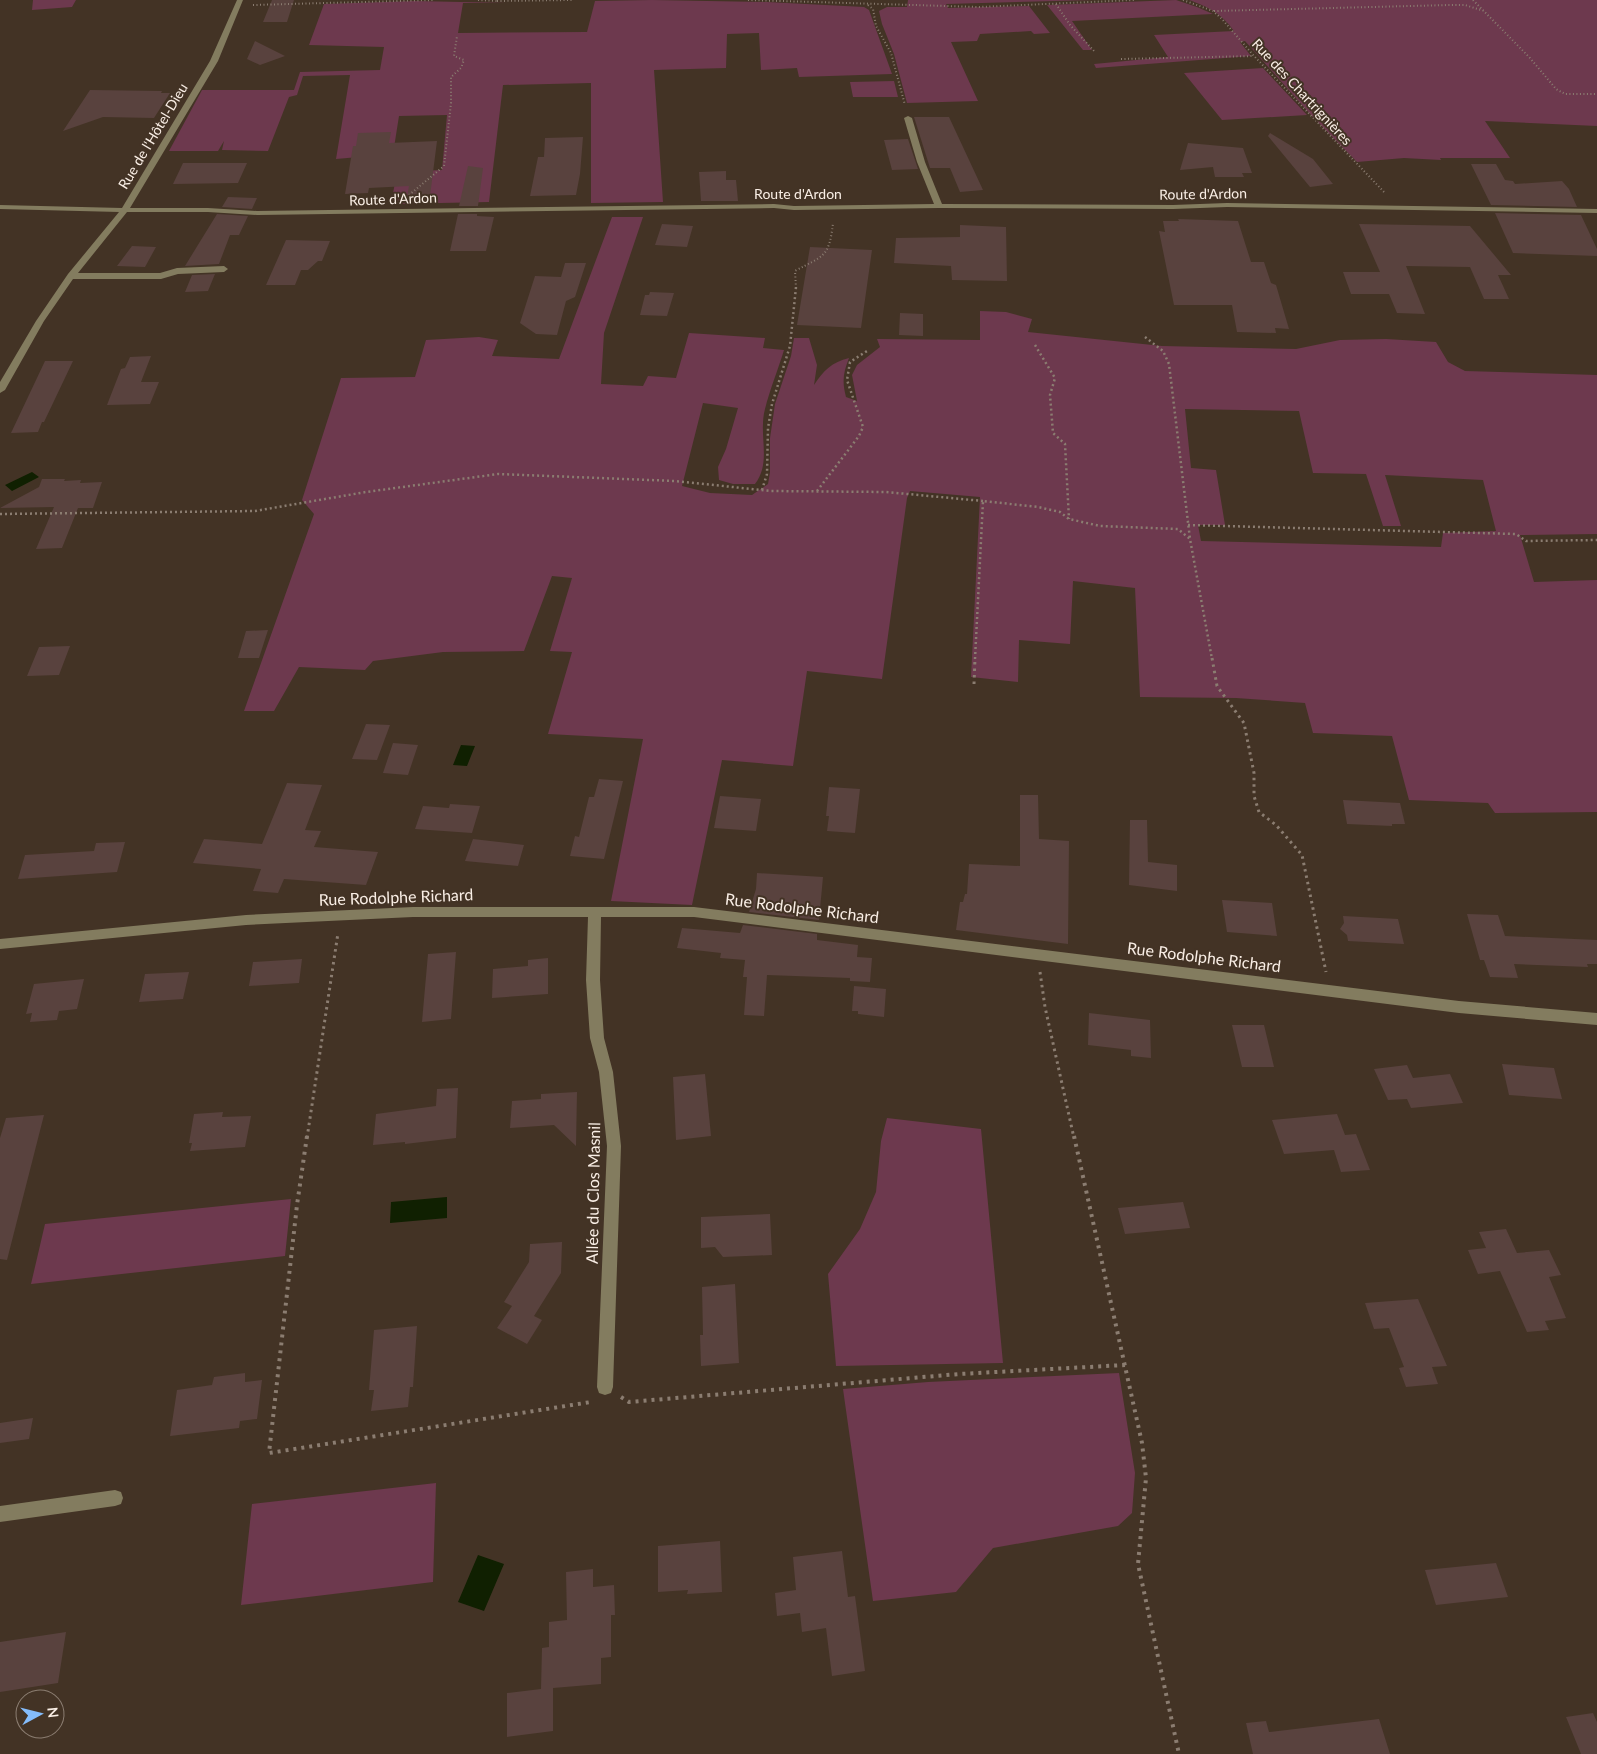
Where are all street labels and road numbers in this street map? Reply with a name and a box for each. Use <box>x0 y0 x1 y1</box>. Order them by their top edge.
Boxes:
street label: Rue des Chartrignières <box>1249 35 1356 148</box>
street label: Rue de l'Hôtel-Dieu <box>114 80 191 192</box>
street label: Route d'Ardon <box>1159 184 1247 203</box>
street label: Route d'Ardon <box>754 185 842 202</box>
street label: Route d'Ardon <box>349 188 437 209</box>
street label: Rue Rodolphe Richard <box>318 884 474 909</box>
street label: Rue Rodolphe Richard <box>724 889 880 926</box>
street label: Rue Rodolphe Richard <box>1126 938 1282 975</box>
street label: Allée du Clos Masnil <box>582 1122 603 1264</box>

